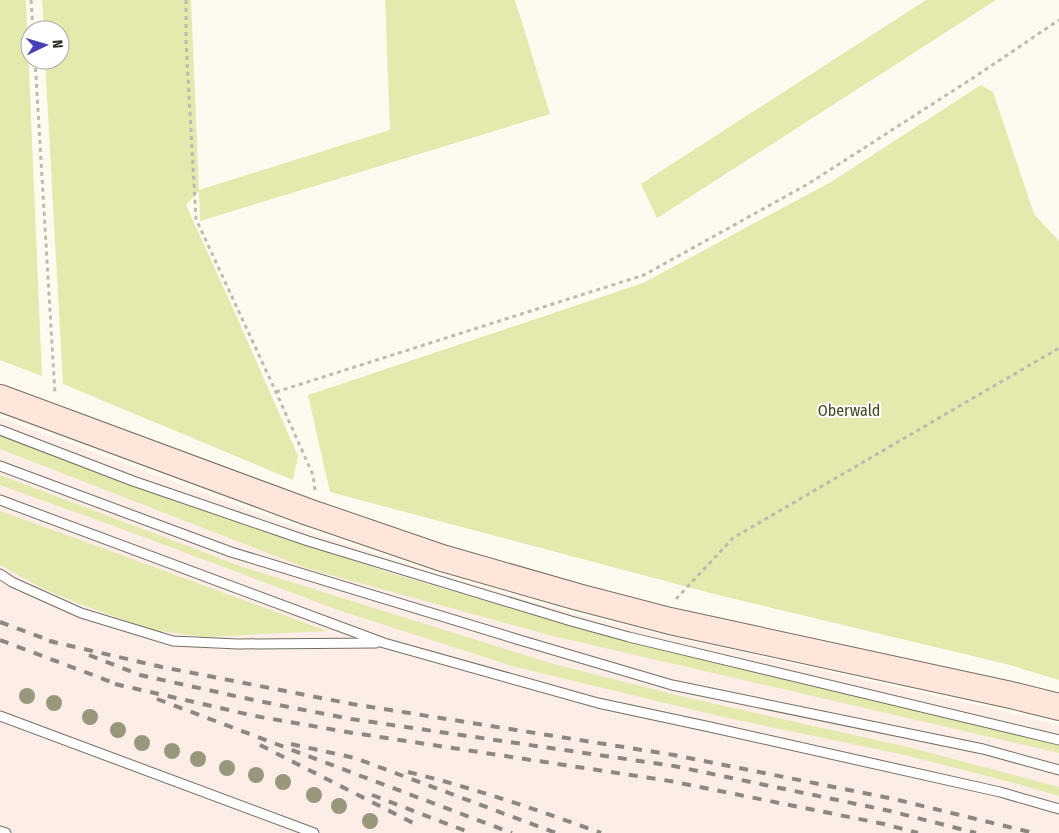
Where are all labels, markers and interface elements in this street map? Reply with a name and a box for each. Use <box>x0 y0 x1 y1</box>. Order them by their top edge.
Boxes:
north arrow <box>20 20 70 70</box>
text: N <box>49 39 66 49</box>
park label: Oberwald <box>818 401 880 420</box>

